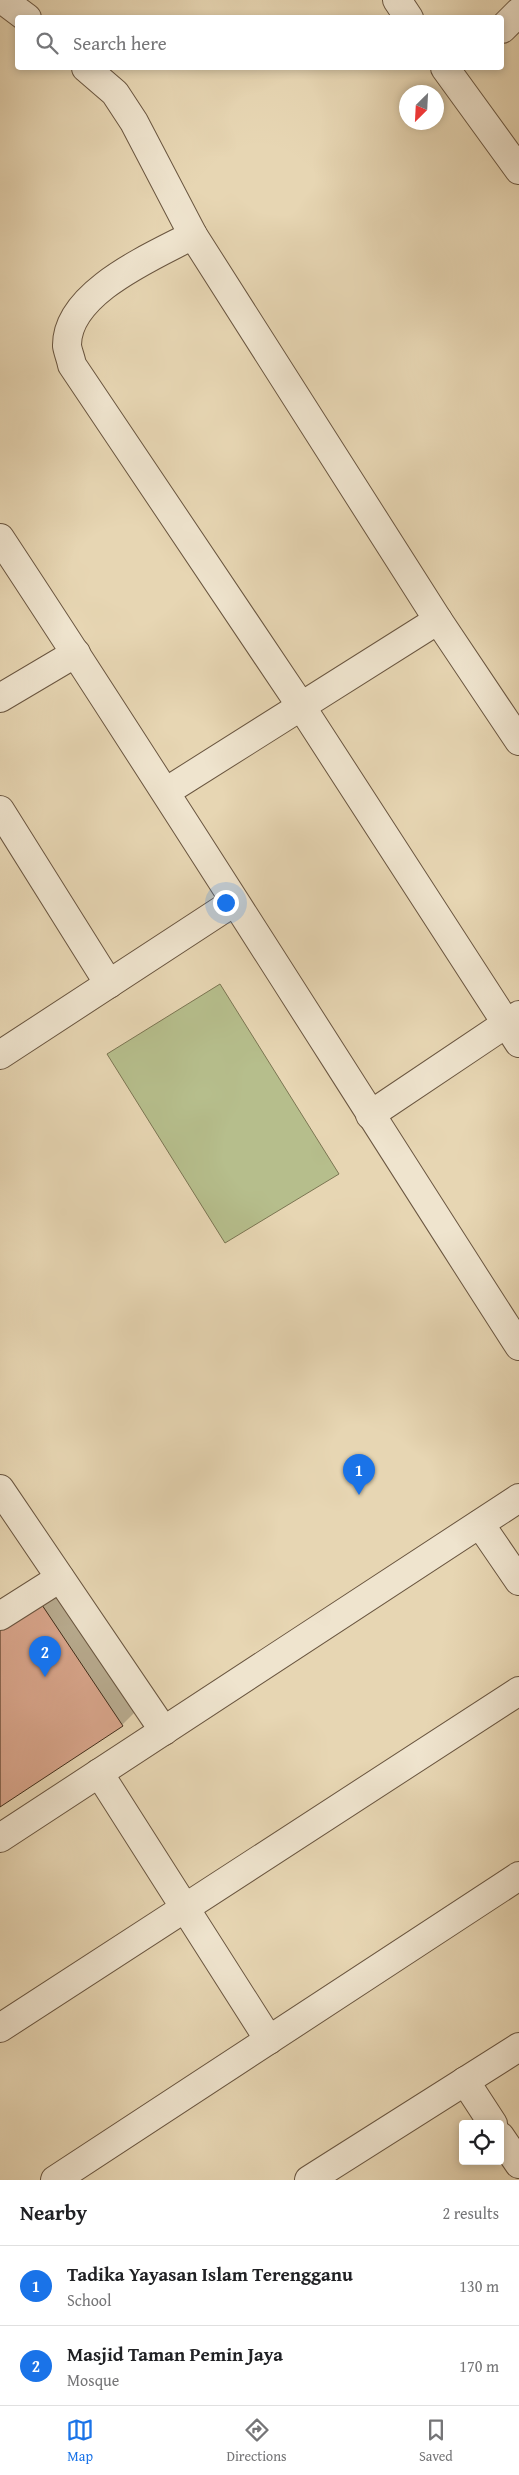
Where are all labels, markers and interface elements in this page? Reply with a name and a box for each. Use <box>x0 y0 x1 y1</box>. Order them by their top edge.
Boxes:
search box <box>15 15 504 70</box>
icon: search <box>33 29 61 57</box>
text: Search here <box>73 29 167 57</box>
north arrow <box>399 85 444 130</box>
your location <box>213 890 239 916</box>
pin: 1 <box>343 1454 375 1495</box>
pin: 2 <box>29 1636 61 1677</box>
map controls <box>459 2120 504 2165</box>
button: locate <box>459 2120 504 2165</box>
text: Nearby <box>20 2197 87 2228</box>
text: 2 results <box>442 2201 499 2225</box>
text: Tadika Yayasan Islam Terengganu <box>67 2260 353 2288</box>
text: 1 <box>32 2274 40 2298</box>
text: 130 m <box>459 2274 499 2298</box>
text: School <box>67 2288 111 2312</box>
text: Masjid Taman Pemin Jaya <box>67 2340 283 2368</box>
text: 2 <box>32 2354 40 2378</box>
text: 170 m <box>459 2354 499 2378</box>
text: Mosque <box>67 2368 119 2392</box>
tab: Map <box>66 2416 94 2466</box>
tab: Directions <box>226 2416 287 2466</box>
tab: Saved <box>419 2416 453 2466</box>

